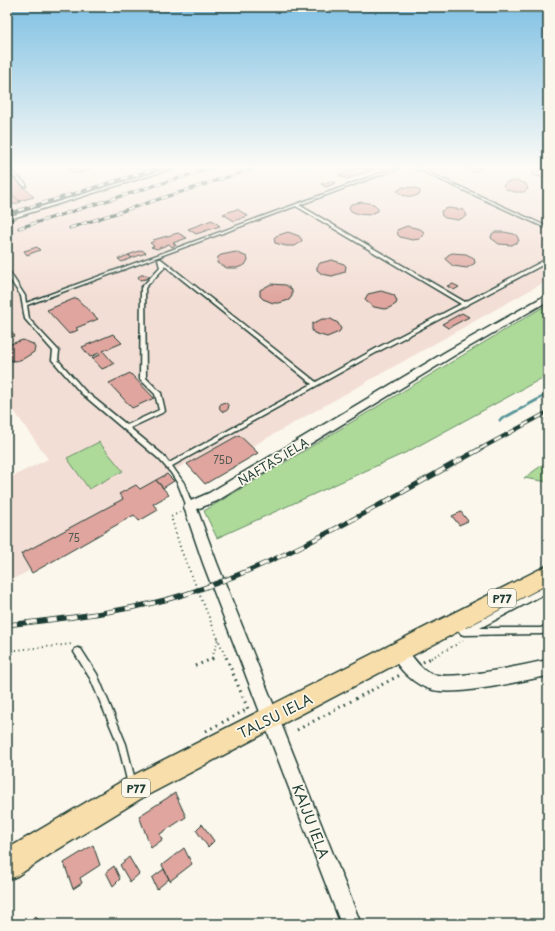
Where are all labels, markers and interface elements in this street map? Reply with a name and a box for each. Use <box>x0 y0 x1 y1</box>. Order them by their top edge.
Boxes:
street label: NAFTAS IELA <box>234 433 312 489</box>
house number: 75D <box>213 452 233 467</box>
house number: 75 <box>68 530 80 545</box>
road number: P77 <box>488 589 516 607</box>
street label: TALSU IELA <box>234 688 316 744</box>
road number: P77 <box>122 779 150 797</box>
street label: KAIJU IELA <box>287 781 335 862</box>

